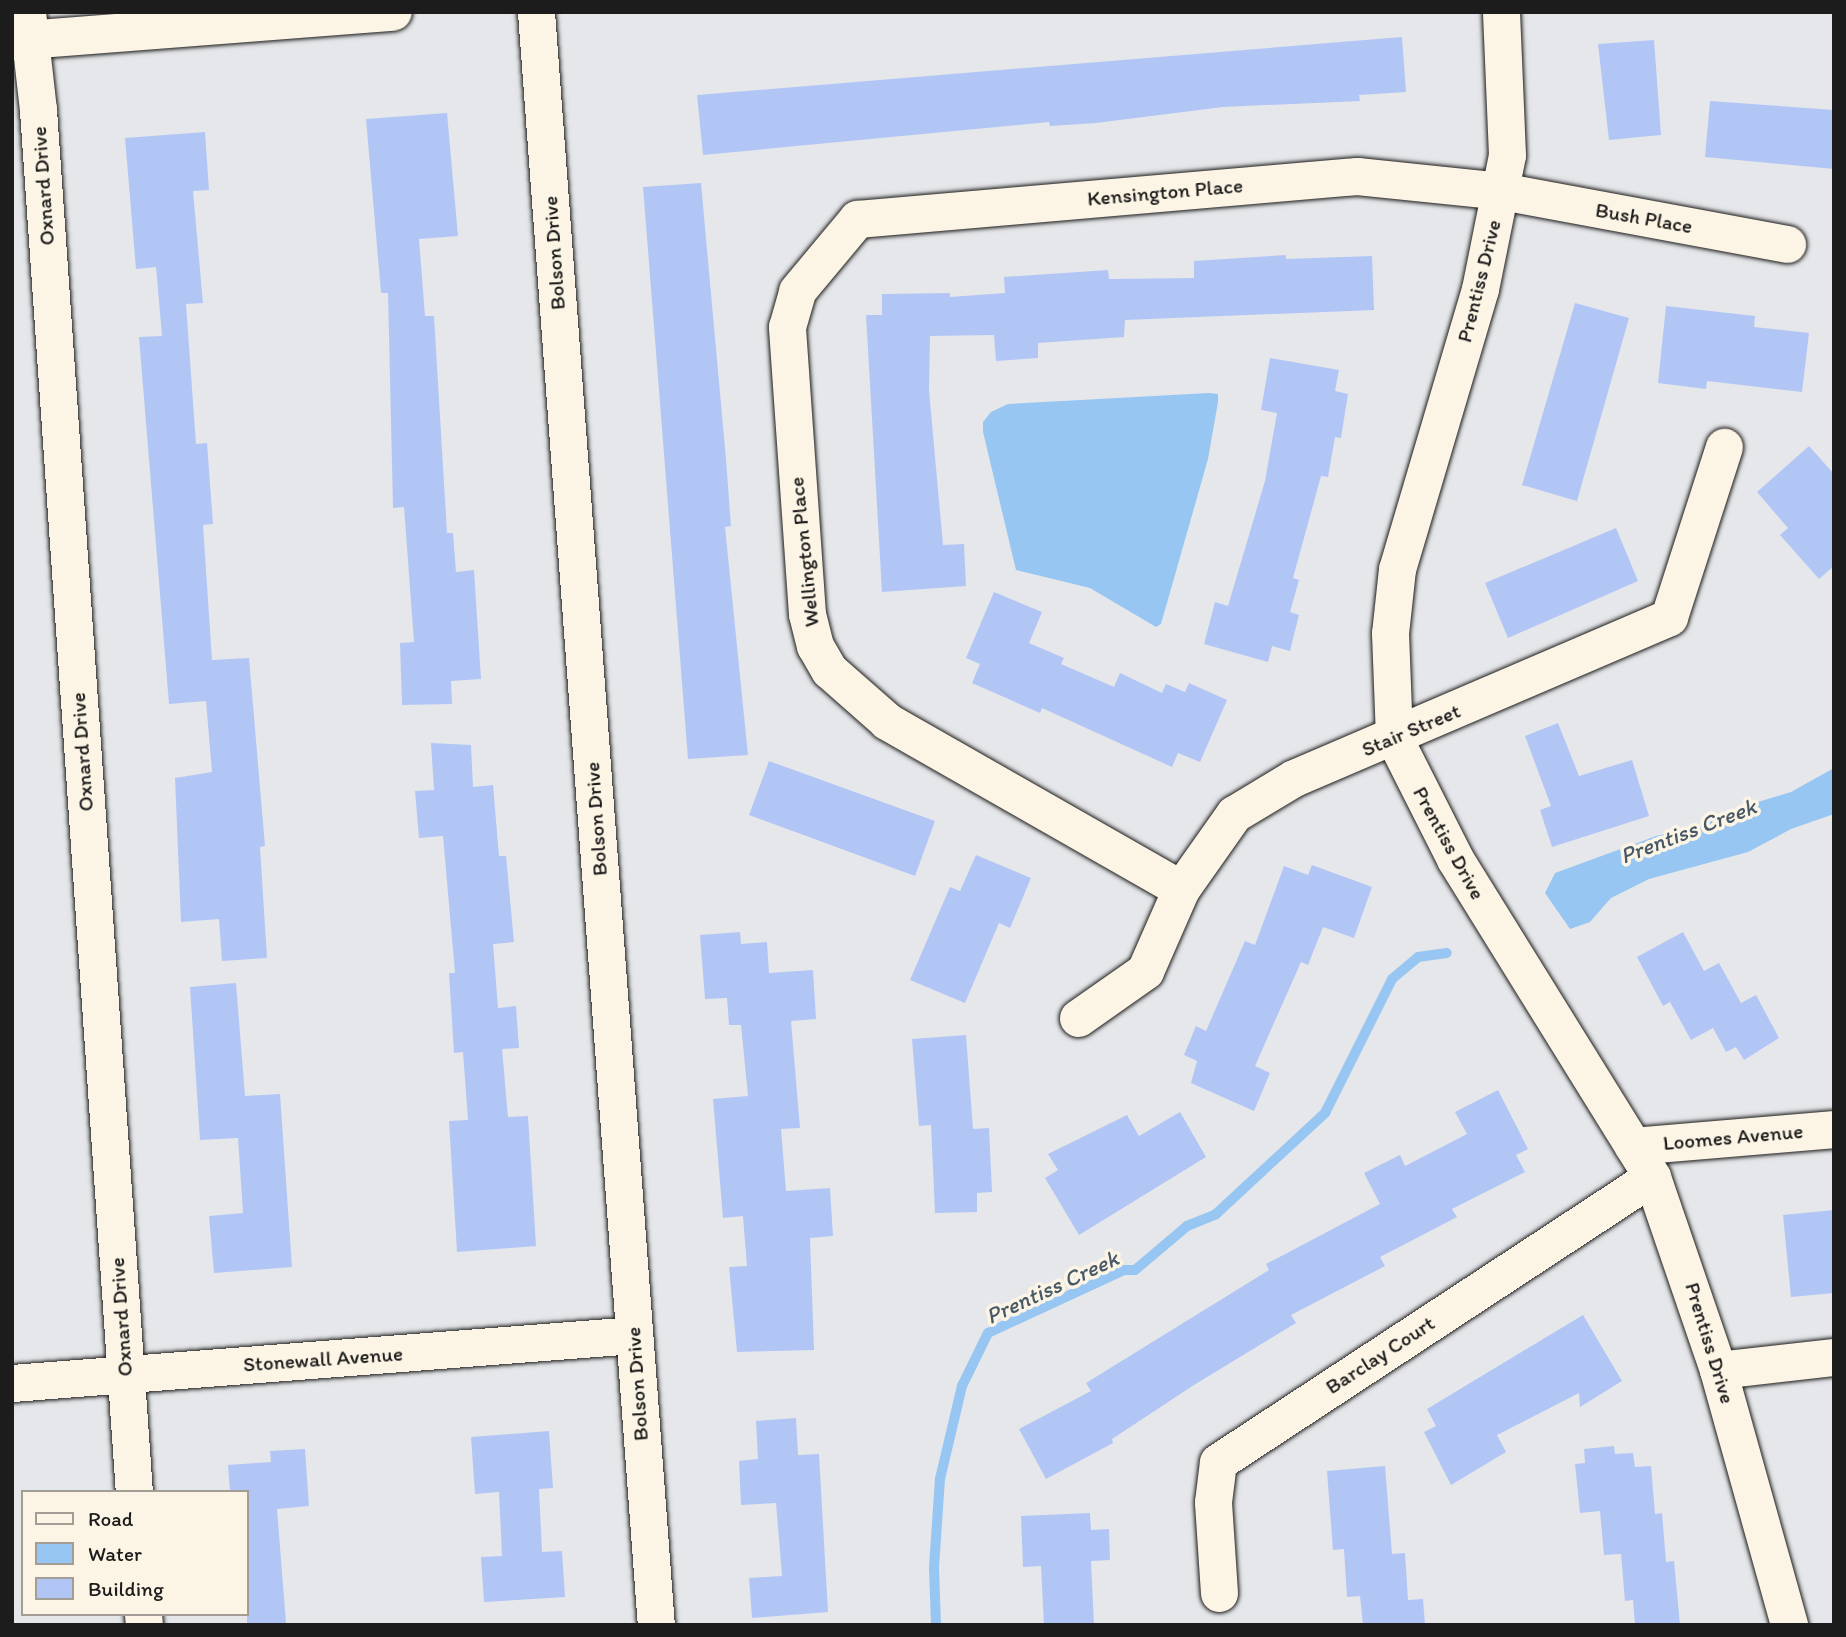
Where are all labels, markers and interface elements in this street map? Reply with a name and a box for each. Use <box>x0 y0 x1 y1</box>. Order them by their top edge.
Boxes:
street label: Oxnard Drive <box>26 126 60 246</box>
street label: Kensington Place <box>1086 173 1244 211</box>
street label: Bolson Drive <box>537 195 571 311</box>
street label: Bush Place <box>1593 197 1695 239</box>
street label: Prentiss Drive <box>1452 217 1506 345</box>
street label: Wellington Place <box>784 476 824 628</box>
street label: Oxnard Drive <box>65 692 99 812</box>
street label: Stair Street <box>1358 698 1464 762</box>
street label: Bolson Drive <box>579 761 613 877</box>
street label: Prentiss Drive <box>1408 782 1490 904</box>
water label: Prentiss Creek <box>1616 792 1760 870</box>
street label: Loomes Avenue <box>1662 1118 1804 1156</box>
water label: Prentiss Creek <box>981 1244 1123 1330</box>
street label: Oxnard Drive <box>104 1257 138 1377</box>
street label: Prentiss Drive <box>1680 1279 1740 1407</box>
street label: Barclay Court <box>1321 1310 1439 1400</box>
street label: Bolson Drive <box>620 1326 654 1442</box>
street label: Stonewall Avenue <box>243 1341 403 1377</box>
legend <box>21 1490 248 1616</box>
text: Road <box>88 1506 133 1531</box>
text: Water <box>88 1541 142 1566</box>
text: Building <box>88 1576 164 1601</box>

